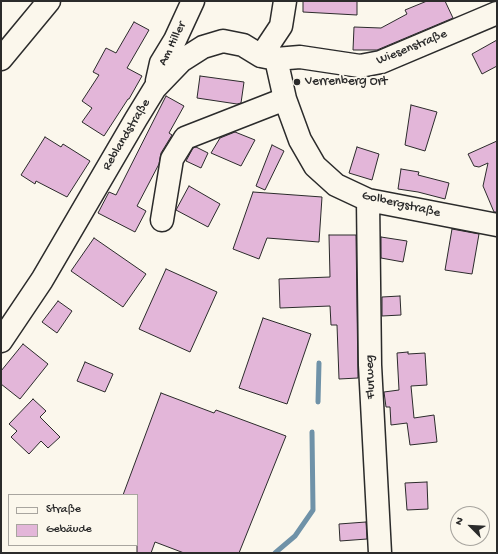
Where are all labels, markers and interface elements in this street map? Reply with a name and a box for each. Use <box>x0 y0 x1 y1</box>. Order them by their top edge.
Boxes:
street label: Am Hiller <box>156 19 190 69</box>
street label: Wiesenstraße <box>374 27 450 69</box>
place label: Verrenberg Ort <box>305 74 387 90</box>
marker: Verrenberg Ort <box>292 77 302 87</box>
street label: Reblandstraße <box>100 96 154 174</box>
street label: Golbergstraße <box>360 188 442 222</box>
street label: Flurweg <box>362 355 380 399</box>
legend <box>8 494 138 546</box>
text: Straße <box>46 503 81 517</box>
north arrow <box>450 506 490 546</box>
text: N <box>453 516 467 527</box>
text: Gebäude <box>46 523 92 537</box>

